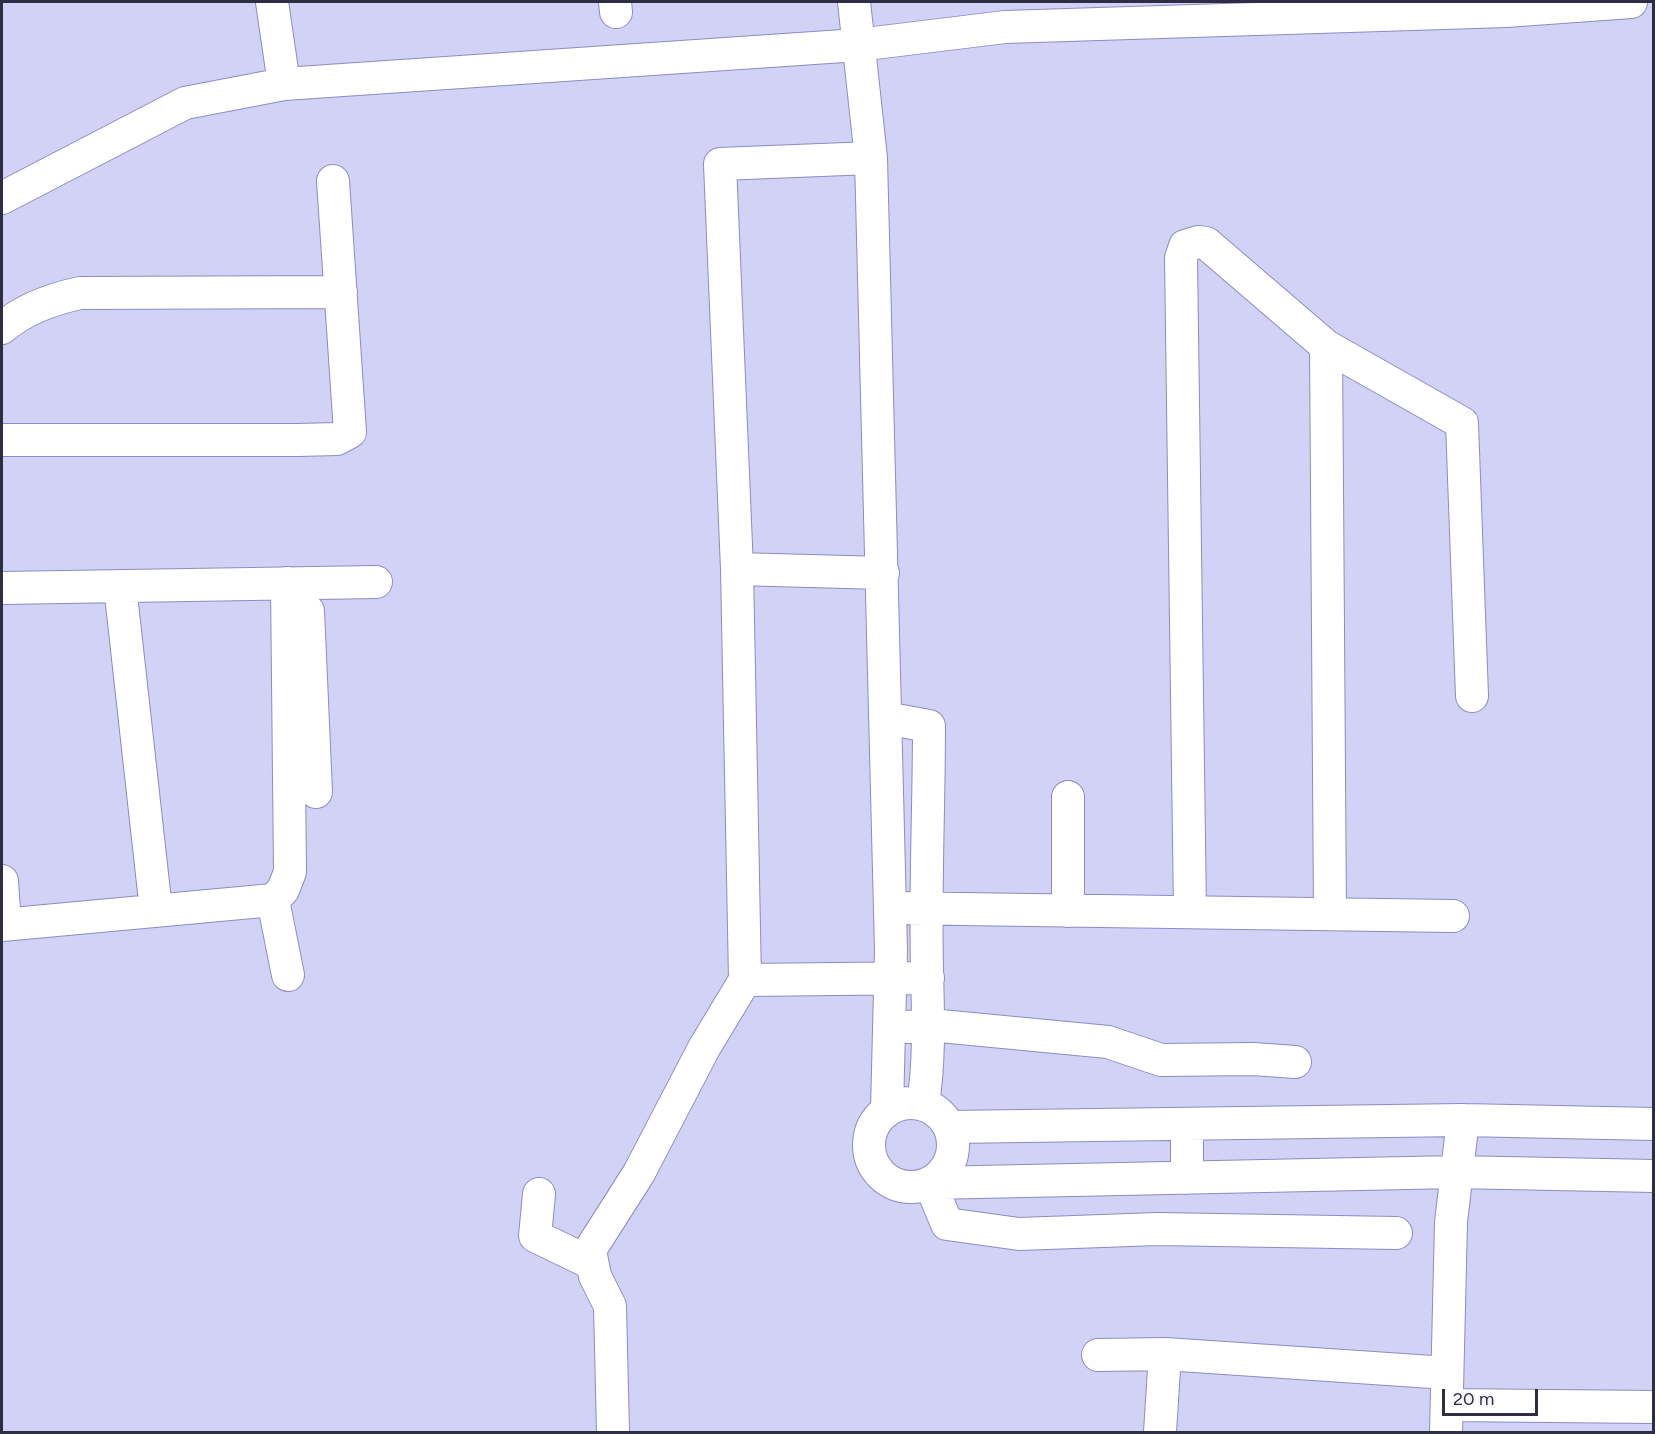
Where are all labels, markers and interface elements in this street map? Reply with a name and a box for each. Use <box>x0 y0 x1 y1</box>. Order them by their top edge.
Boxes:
scale bar <box>1445 1377 1541 1415</box>
text: 20 m <box>1453 1388 1494 1410</box>

